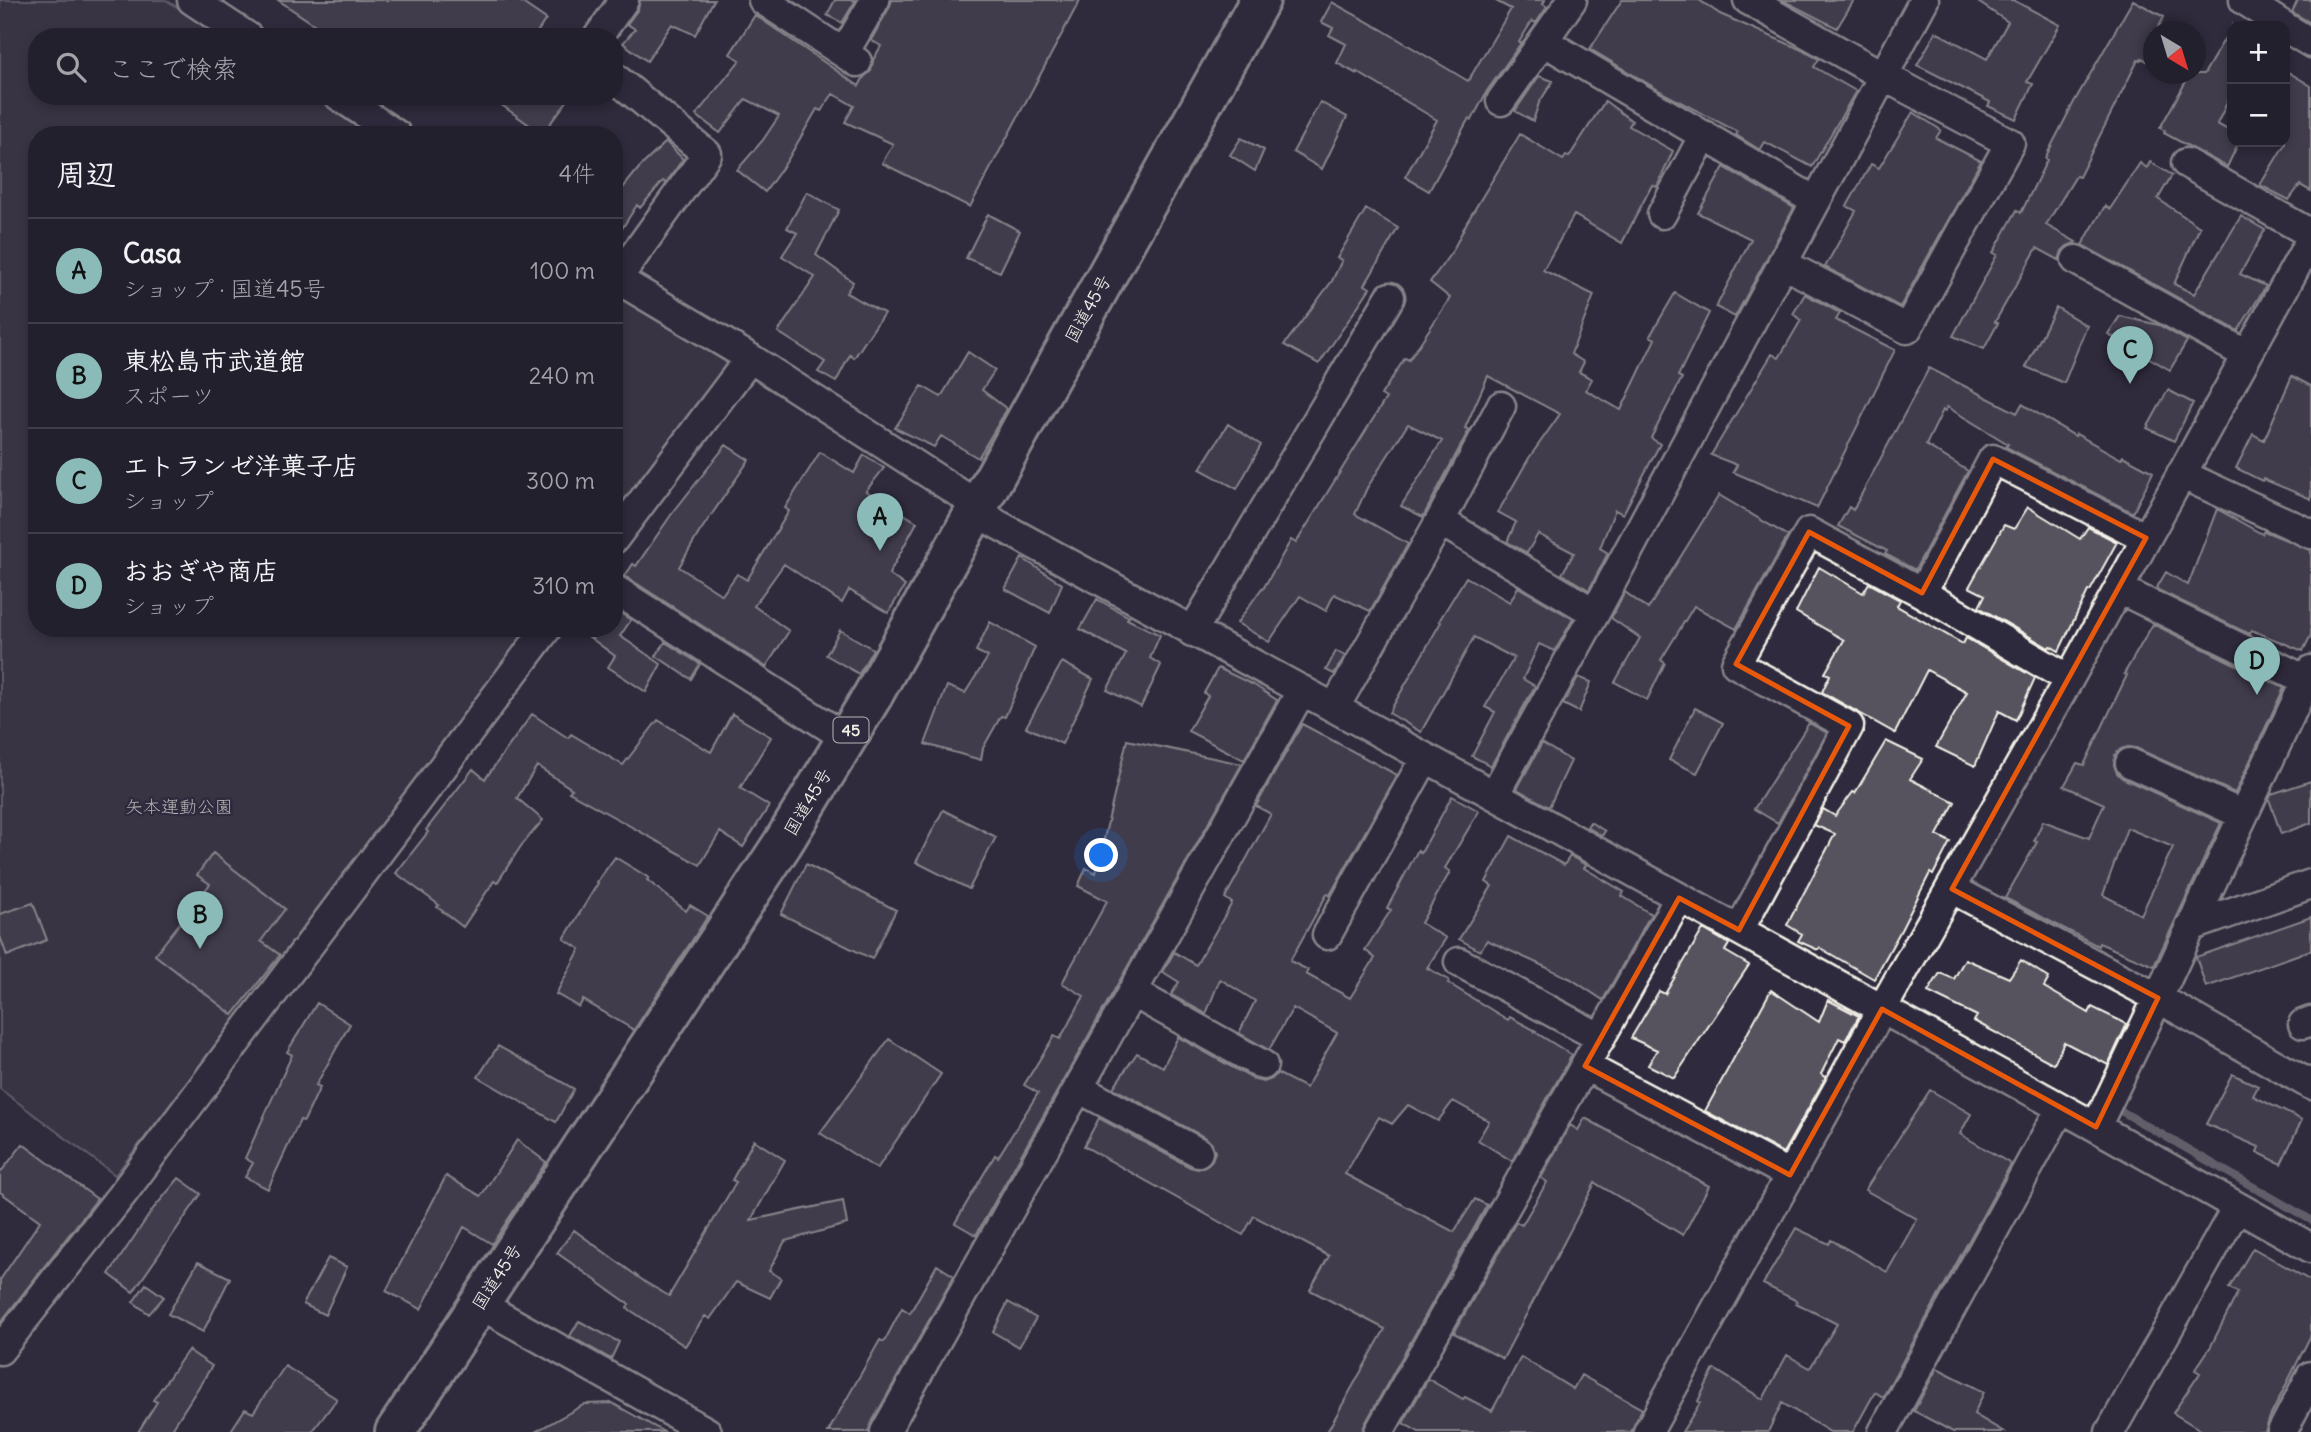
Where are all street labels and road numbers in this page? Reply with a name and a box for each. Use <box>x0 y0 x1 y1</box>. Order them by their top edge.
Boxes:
street label: 国道45号 <box>1059 270 1116 347</box>
road number: 45 <box>834 718 868 743</box>
street label: 国道45号 <box>778 764 837 840</box>
street label: 国道45号 <box>467 1239 527 1314</box>

